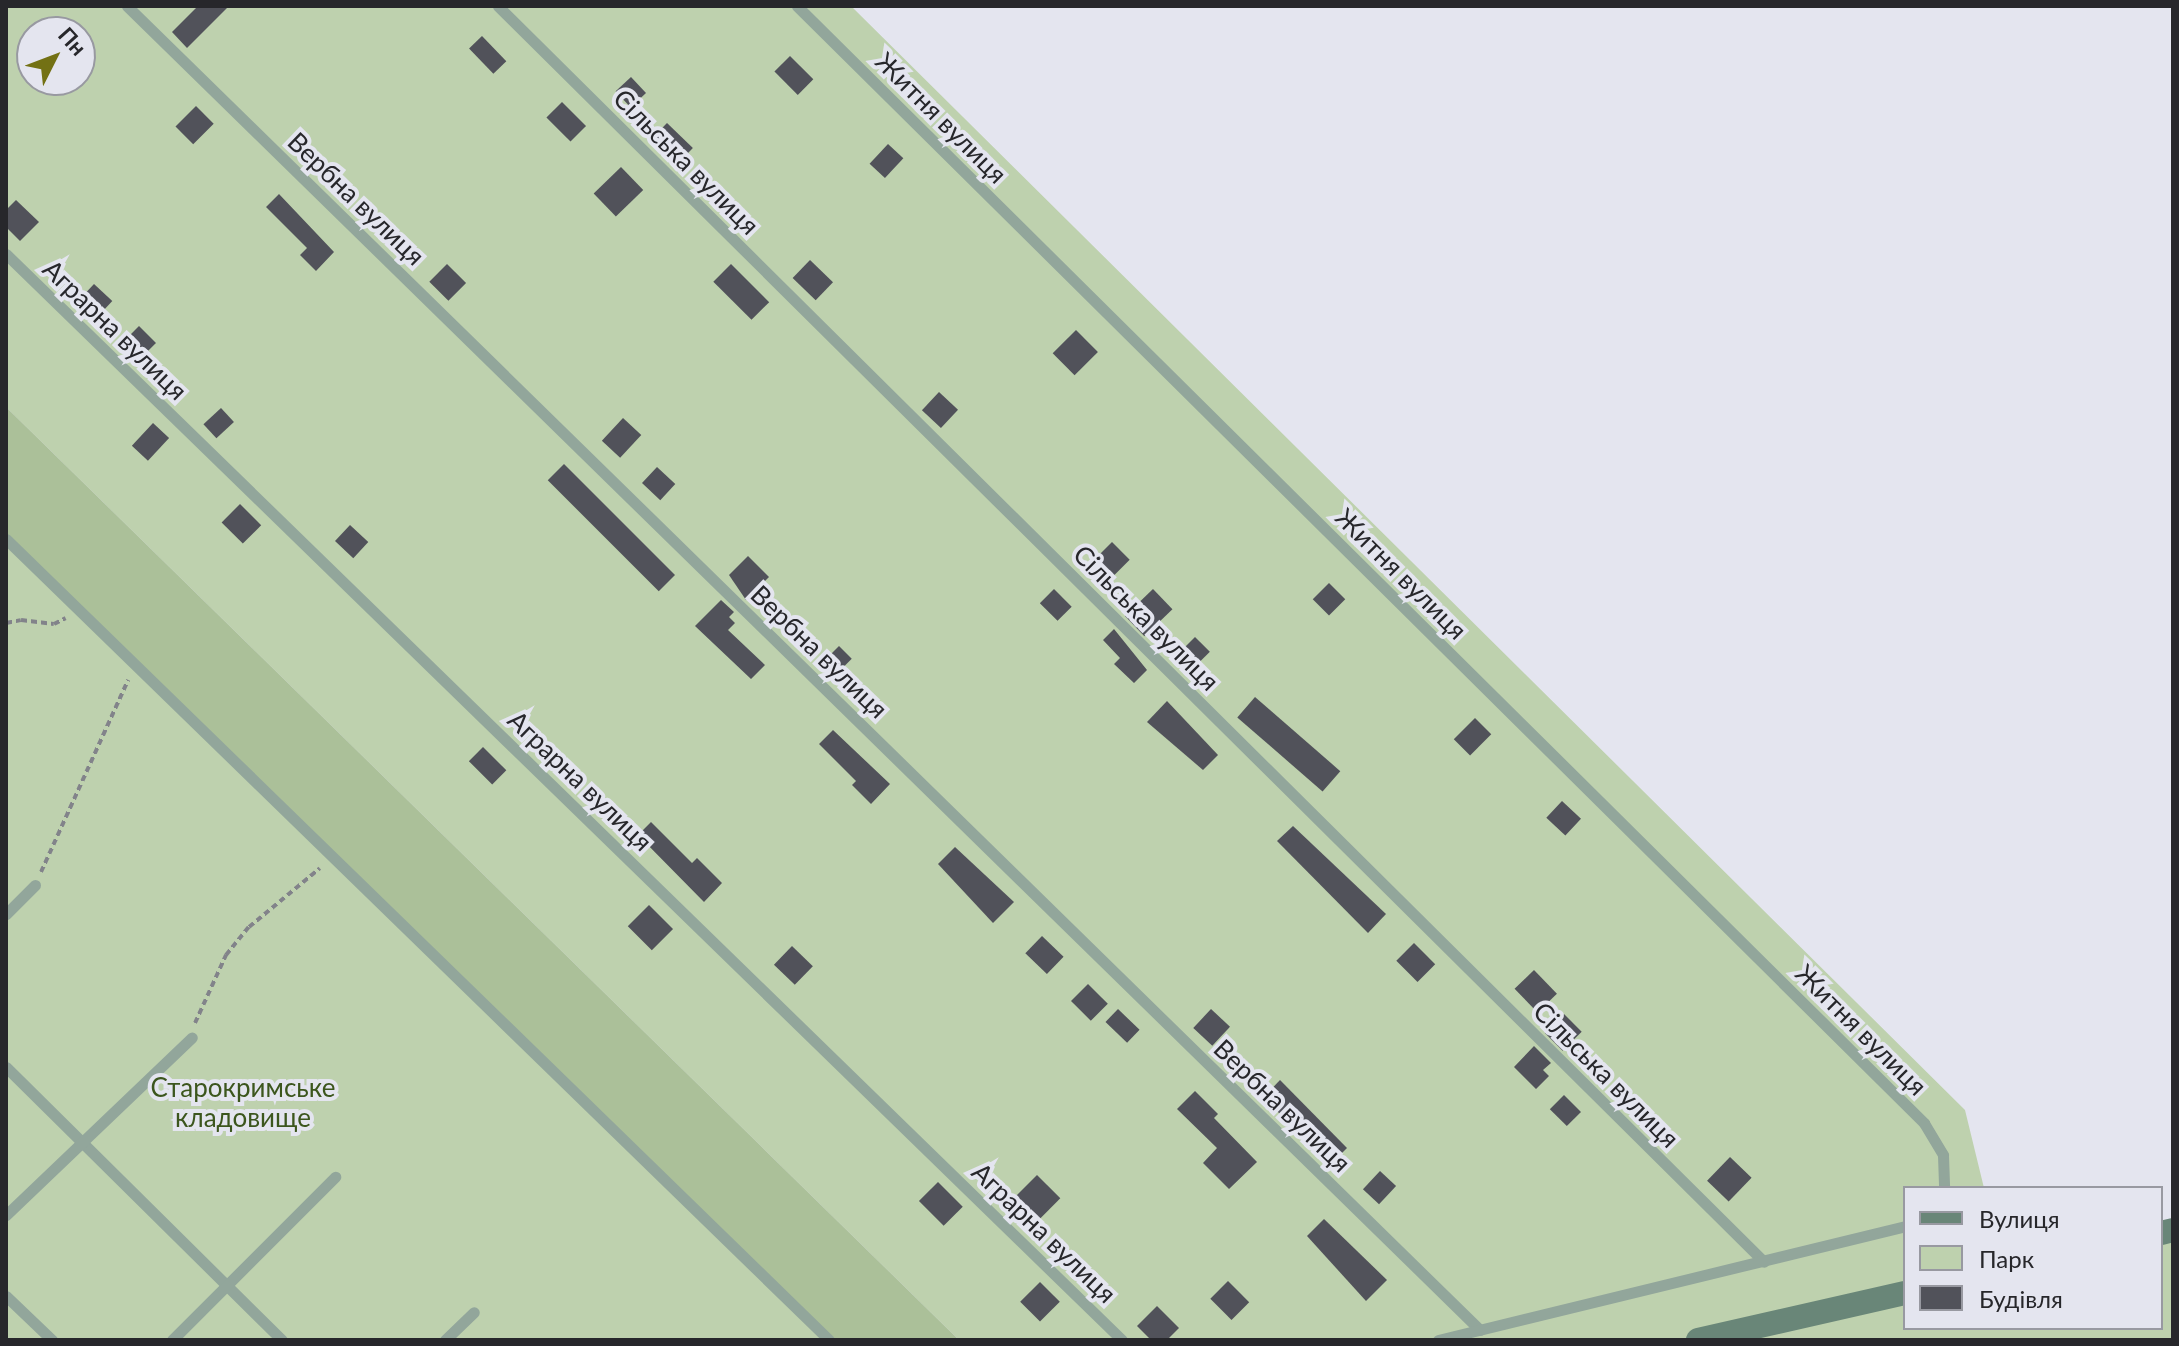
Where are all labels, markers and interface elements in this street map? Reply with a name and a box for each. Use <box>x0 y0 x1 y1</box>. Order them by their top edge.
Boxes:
north arrow <box>16 16 96 96</box>
text: Пн <box>53 21 92 61</box>
street label: Житня вулиця <box>869 46 1013 190</box>
street label: Сільська вулиця <box>607 83 765 241</box>
street label: Вербна вулиця <box>281 126 431 272</box>
street label: Аграрна вулиця <box>37 253 193 407</box>
street label: Житня вулиця <box>1329 502 1473 646</box>
street label: Сільська вулиця <box>1067 539 1225 697</box>
street label: Вербна вулиця <box>744 579 894 725</box>
street label: Аграрна вулиця <box>502 704 658 858</box>
street label: Житня вулиця <box>1789 958 1933 1102</box>
street label: Сільська вулиця <box>1527 996 1685 1154</box>
street label: Вербна вулиця <box>1207 1033 1357 1179</box>
park label: Старокримське кладовище <box>151 1072 335 1134</box>
street label: Аграрна вулиця <box>966 1156 1122 1310</box>
legend <box>1903 1186 2163 1330</box>
text: Вулиця <box>1979 1204 2060 1233</box>
text: Парк <box>1979 1244 2034 1273</box>
text: Будівля <box>1979 1284 2063 1313</box>

